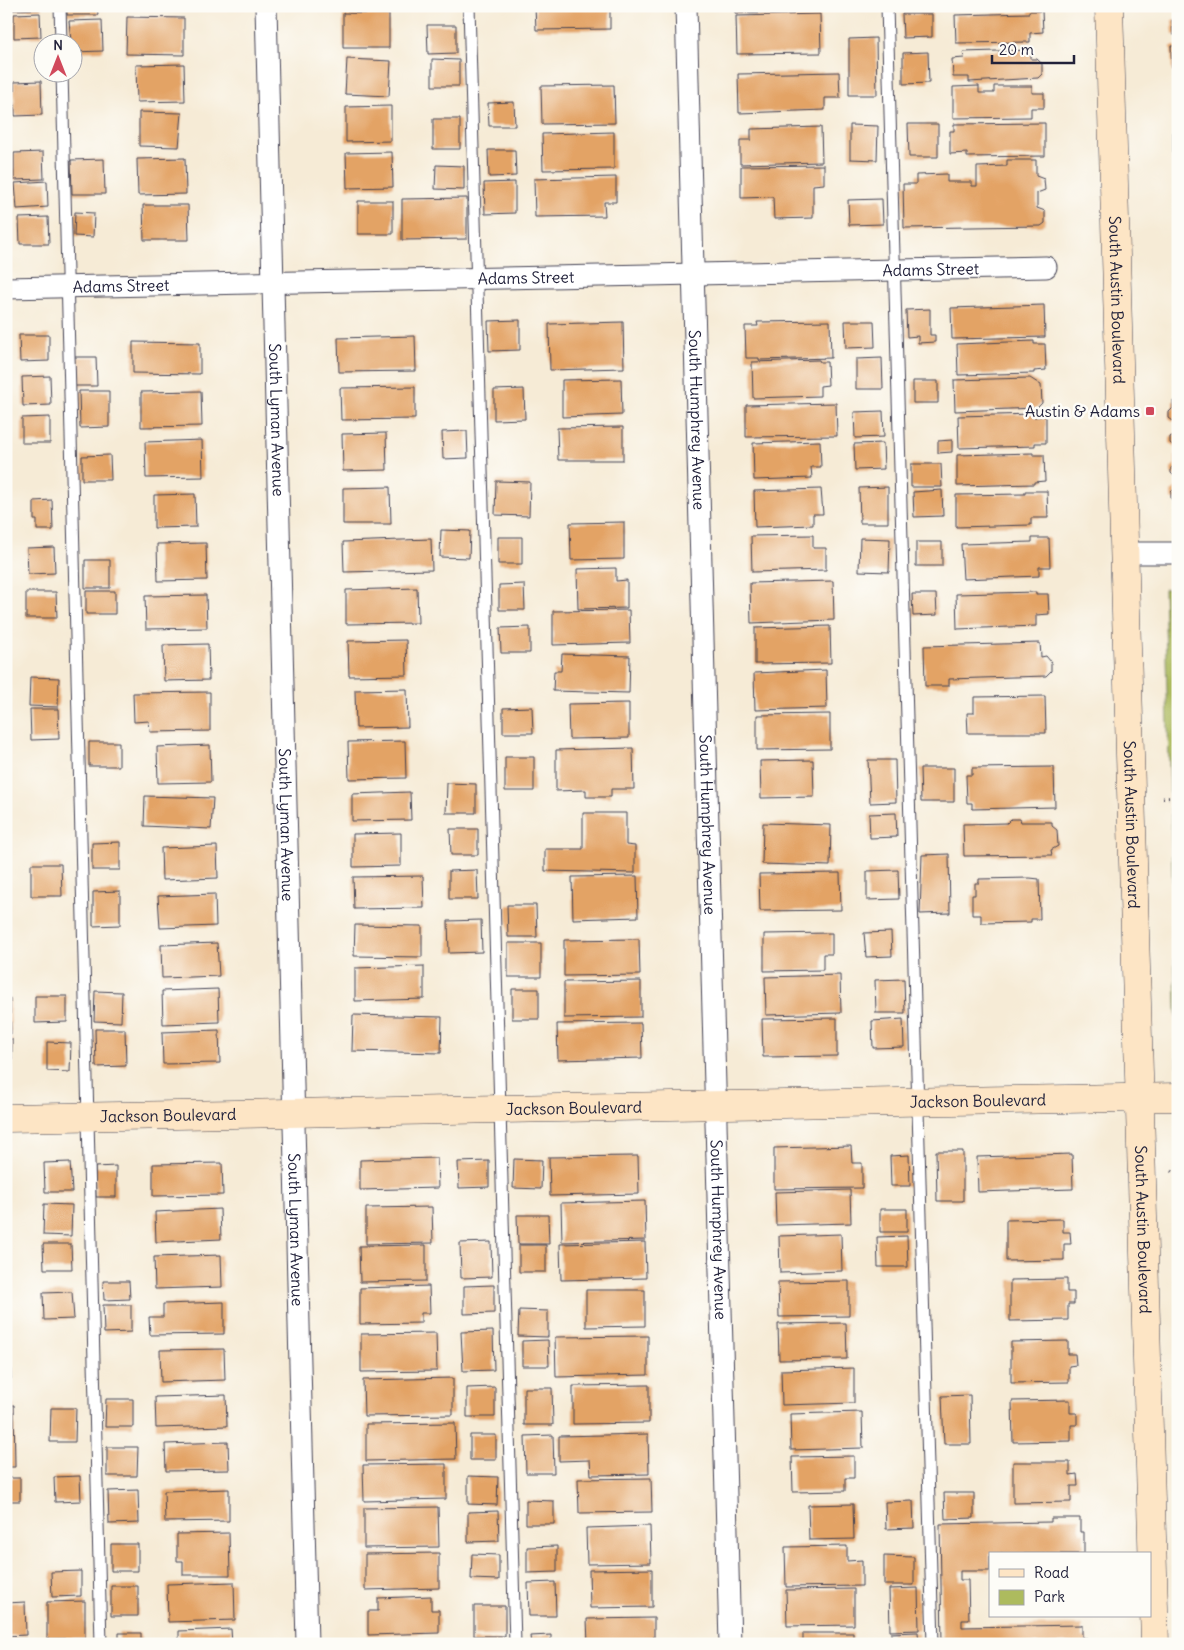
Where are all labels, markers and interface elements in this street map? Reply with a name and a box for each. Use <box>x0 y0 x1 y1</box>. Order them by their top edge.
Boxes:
north arrow <box>32 32 82 82</box>
scale bar <box>992 32 1074 64</box>
text: N <box>53 36 63 54</box>
text: 20 m <box>999 40 1034 59</box>
street label: South Austin Boulevard <box>1105 215 1130 384</box>
street label: Adams Street <box>882 258 980 280</box>
street label: Adams Street <box>477 267 575 288</box>
street label: Adams Street <box>72 275 170 297</box>
street label: South Humphrey Avenue <box>685 329 710 510</box>
street label: South Lyman Avenue <box>265 343 289 497</box>
place label: Austin & Adams <box>1025 401 1140 421</box>
marker: Austin & Adams <box>1144 405 1156 417</box>
street label: South Humphrey Avenue <box>696 734 720 915</box>
street label: South Austin Boulevard <box>1120 740 1144 909</box>
street label: South Lyman Avenue <box>275 748 298 902</box>
street label: Jackson Boulevard <box>909 1089 1046 1112</box>
street label: Jackson Boulevard <box>505 1097 642 1119</box>
street label: Jackson Boulevard <box>100 1104 236 1126</box>
street label: South Humphrey Avenue <box>706 1139 731 1320</box>
street label: South Austin Boulevard <box>1131 1145 1156 1314</box>
street label: South Lyman Avenue <box>284 1153 308 1306</box>
legend <box>989 1552 1152 1618</box>
text: Road <box>1034 1563 1069 1582</box>
text: Park <box>1034 1587 1065 1606</box>

